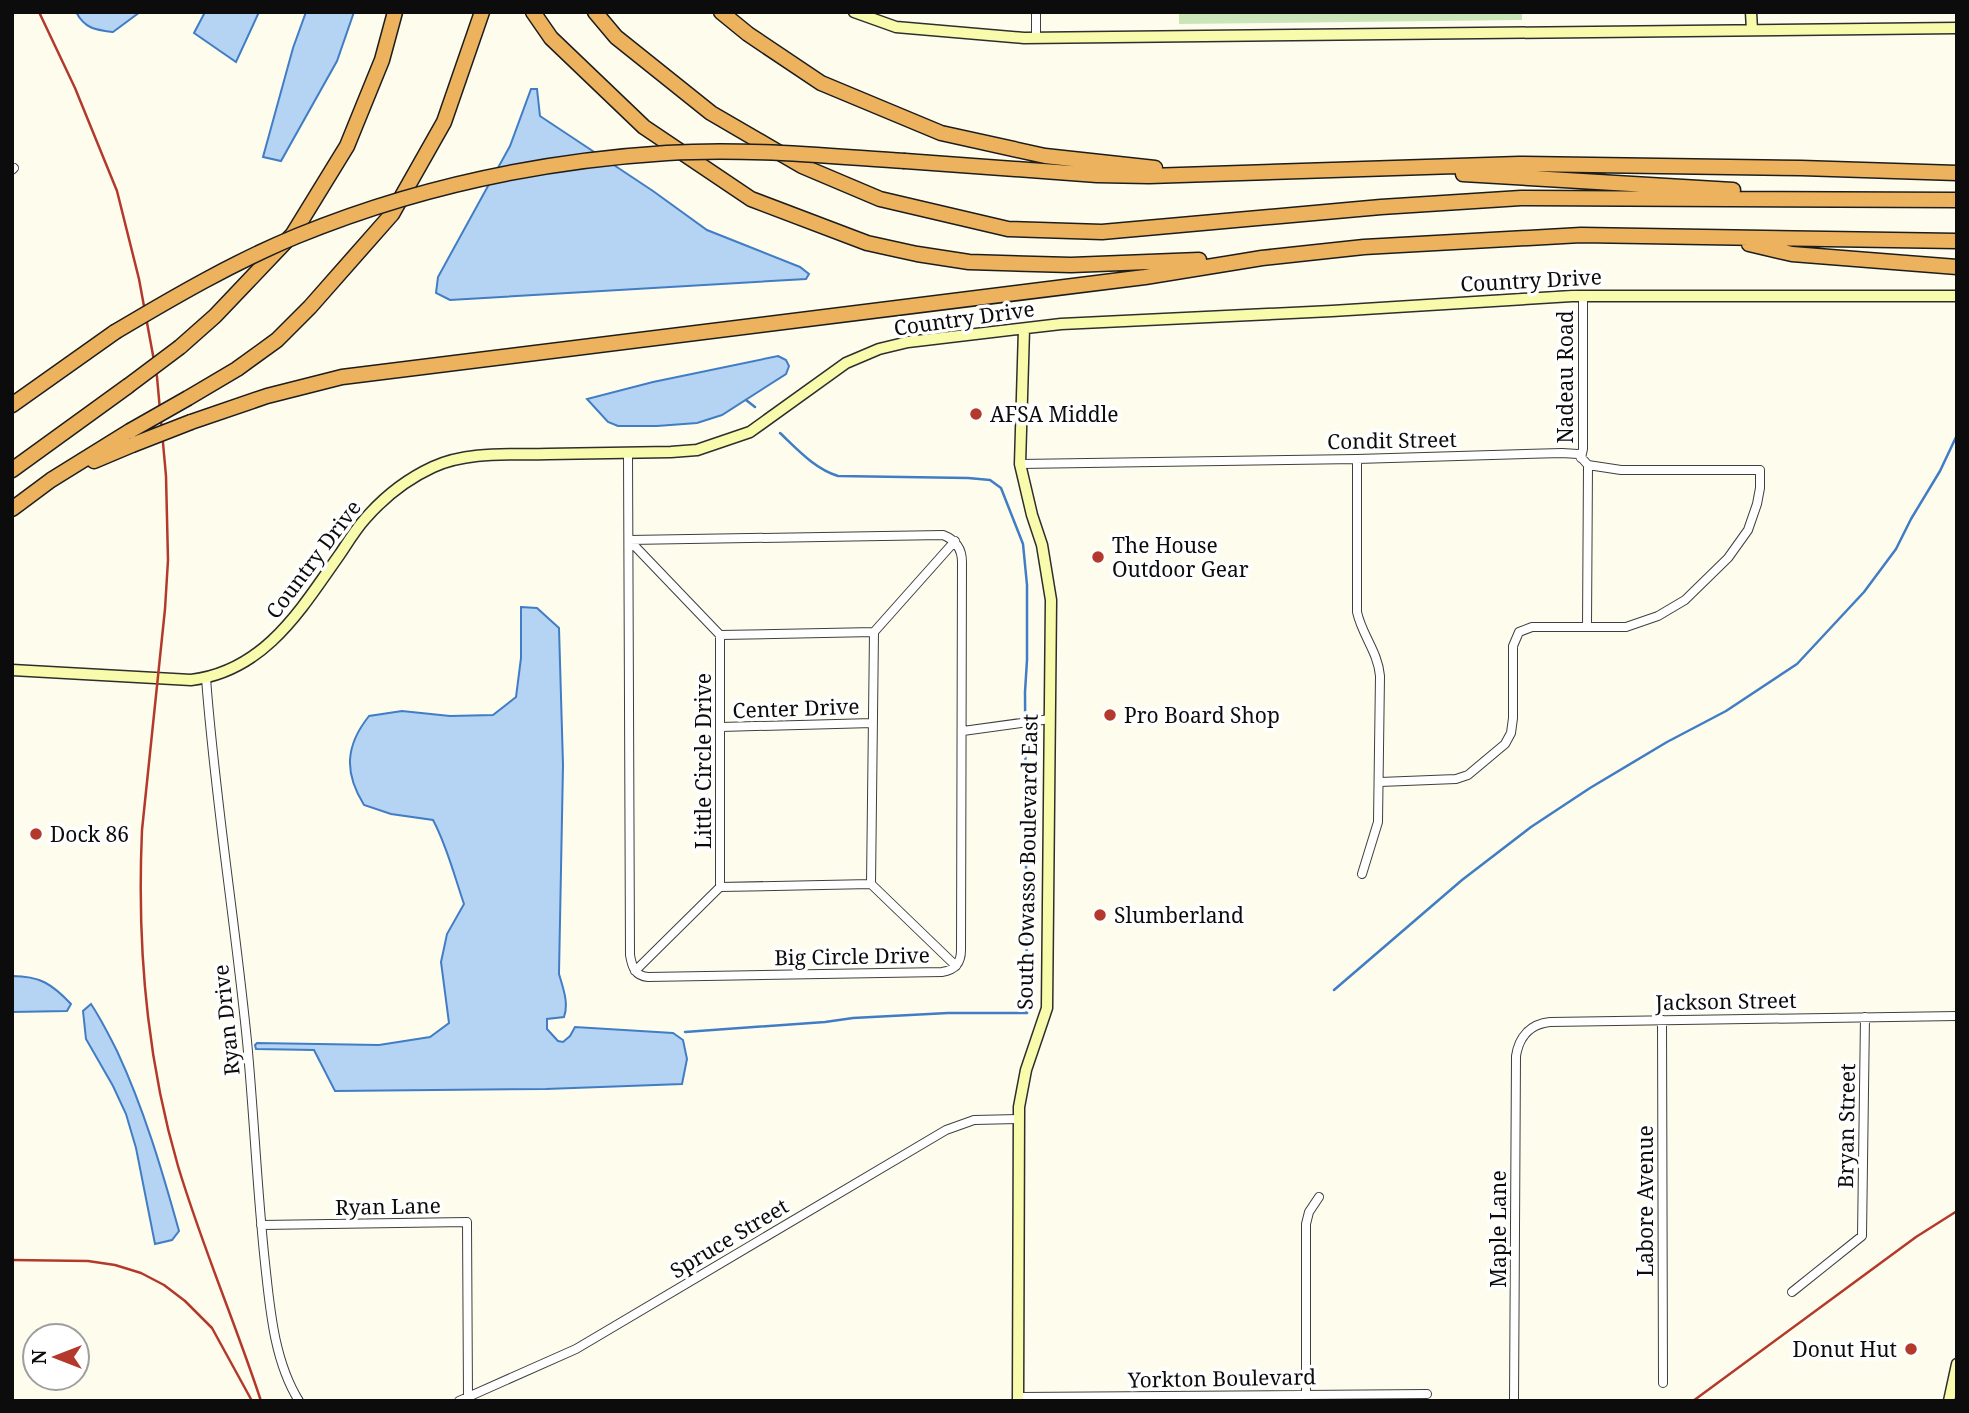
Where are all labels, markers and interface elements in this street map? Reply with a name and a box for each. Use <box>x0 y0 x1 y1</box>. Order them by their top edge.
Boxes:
street label: Country Drive <box>1459 262 1603 298</box>
street label: Country Drive <box>892 294 1036 342</box>
street label: Nadeau Road <box>1551 310 1579 444</box>
place label: AFSA Middle <box>990 400 1118 428</box>
marker: AFSA Middle <box>968 406 984 422</box>
street label: Condit Street <box>1327 425 1457 455</box>
street label: Country Drive <box>259 494 367 624</box>
place label: The House Outdoor Gear <box>1112 531 1249 583</box>
marker: The House Outdoor Gear <box>1090 549 1106 565</box>
street label: Little Circle Drive <box>689 673 717 849</box>
street label: Center Drive <box>732 692 860 724</box>
place label: Pro Board Shop <box>1124 701 1280 729</box>
marker: Pro Board Shop <box>1102 707 1118 723</box>
street label: South Owasso Boulevard East <box>1010 714 1044 1010</box>
place label: Dock 86 <box>50 820 129 848</box>
marker: Dock 86 <box>28 826 44 842</box>
place label: Slumberland <box>1114 901 1244 929</box>
marker: Slumberland <box>1092 907 1108 923</box>
street label: Big Circle Drive <box>774 941 930 971</box>
street label: Ryan Drive <box>206 963 246 1077</box>
street label: Jackson Street <box>1654 986 1797 1016</box>
street label: Bryan Street <box>1831 1063 1861 1189</box>
street label: Labore Avenue <box>1631 1125 1659 1277</box>
street label: Maple Lane <box>1484 1170 1512 1288</box>
street label: Ryan Lane <box>335 1191 441 1221</box>
street label: Spruce Street <box>665 1192 793 1284</box>
north arrow <box>21 1322 91 1392</box>
place label: Donut Hut <box>1793 1335 1897 1363</box>
marker: Donut Hut <box>1903 1341 1919 1357</box>
text: N <box>26 1349 52 1364</box>
street label: Yorkton Boulevard <box>1127 1362 1316 1394</box>

